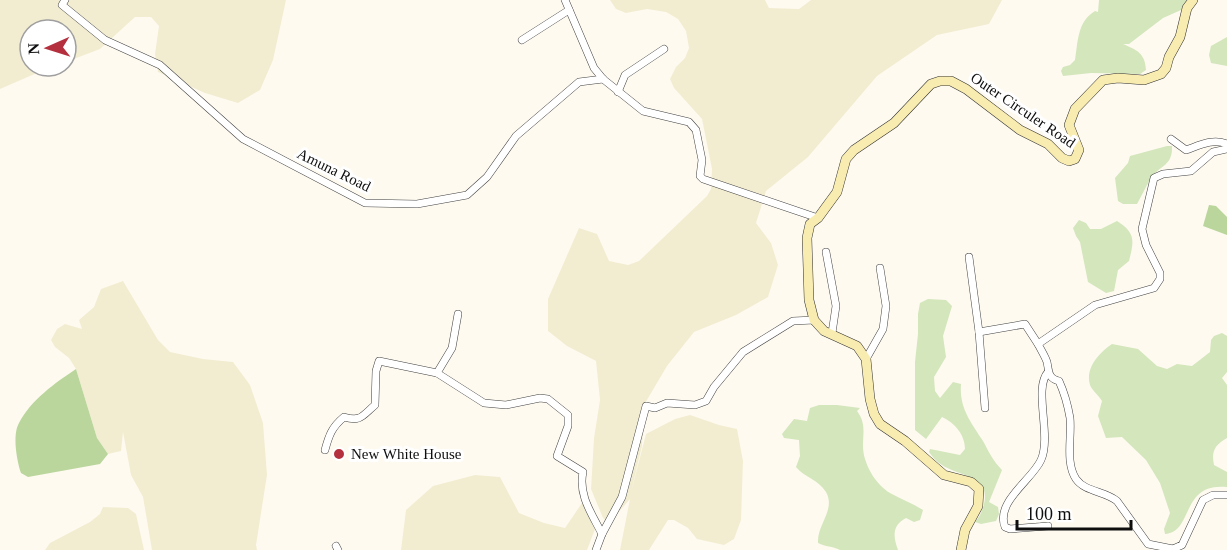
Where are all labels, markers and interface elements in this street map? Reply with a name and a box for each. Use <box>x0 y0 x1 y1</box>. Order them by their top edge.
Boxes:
north arrow <box>18 18 78 78</box>
text: N <box>25 42 42 55</box>
street label: Outer Circuler Road <box>968 69 1079 151</box>
street label: Amuna Road <box>295 145 374 195</box>
place label: New White House <box>351 446 462 462</box>
marker: New White House <box>332 447 346 461</box>
scale bar <box>1017 493 1131 531</box>
text: 100 m <box>1026 504 1072 524</box>

